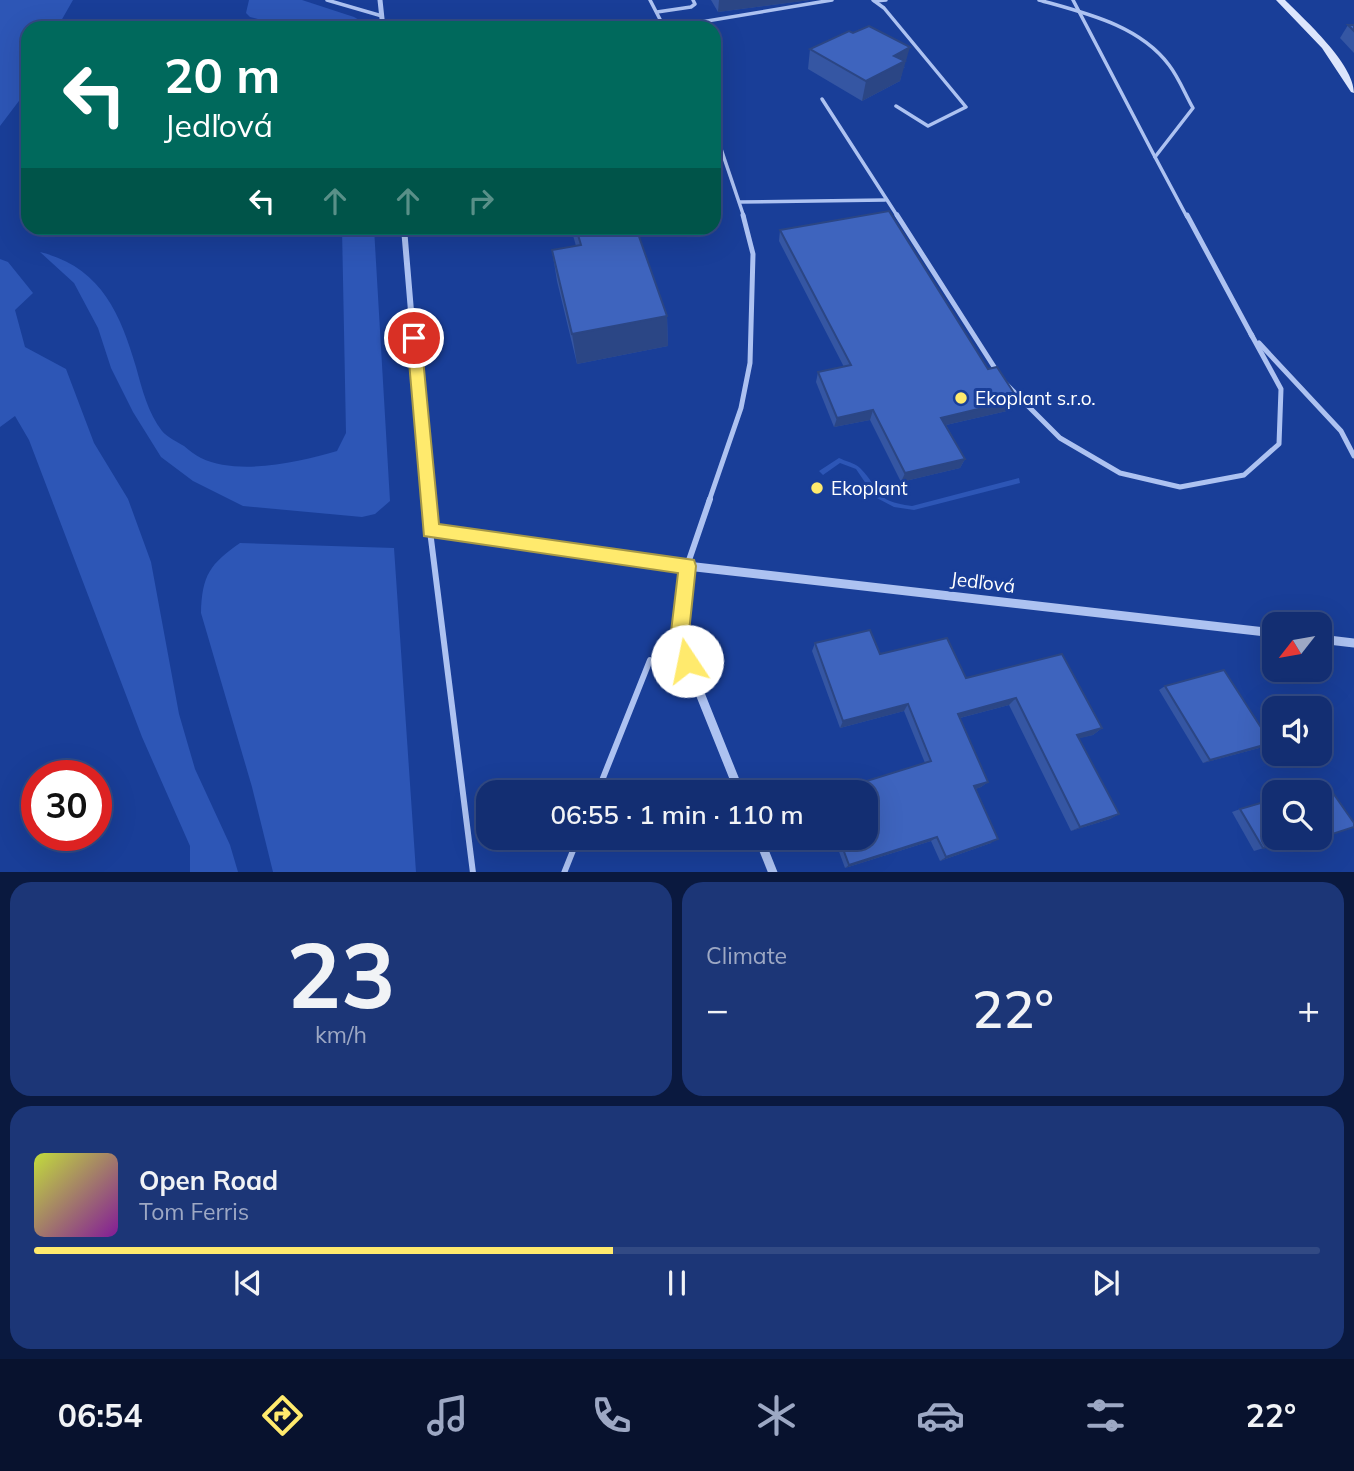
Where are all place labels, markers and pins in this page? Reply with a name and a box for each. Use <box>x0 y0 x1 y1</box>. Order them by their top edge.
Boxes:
pin <box>384 308 444 368</box>
place label: Ekoplant s.r.o. <box>975 386 1095 410</box>
marker: Ekoplant s.r.o. <box>953 390 969 406</box>
place label: Ekoplant <box>831 476 908 500</box>
marker: Ekoplant <box>809 480 825 496</box>

